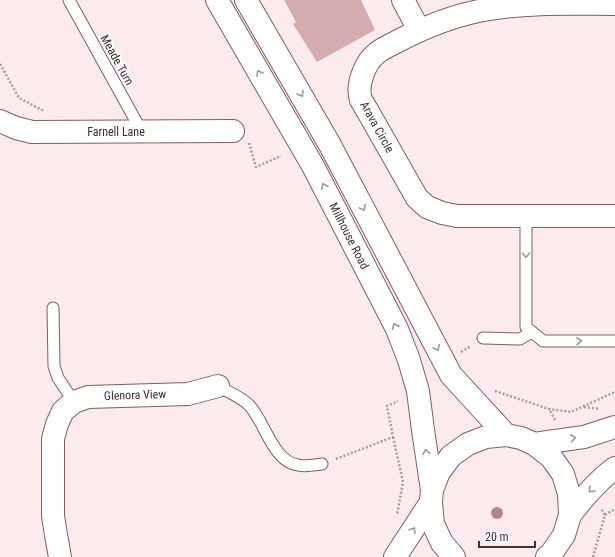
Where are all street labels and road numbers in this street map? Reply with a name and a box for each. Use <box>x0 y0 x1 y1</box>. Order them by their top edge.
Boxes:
street label: Meade Turn <box>97 32 137 88</box>
street label: Arava Circle <box>357 99 397 155</box>
street label: Farnell Lane <box>87 125 145 139</box>
street label: Millhouse Road <box>326 200 372 272</box>
street label: Glenora View <box>104 387 166 403</box>

